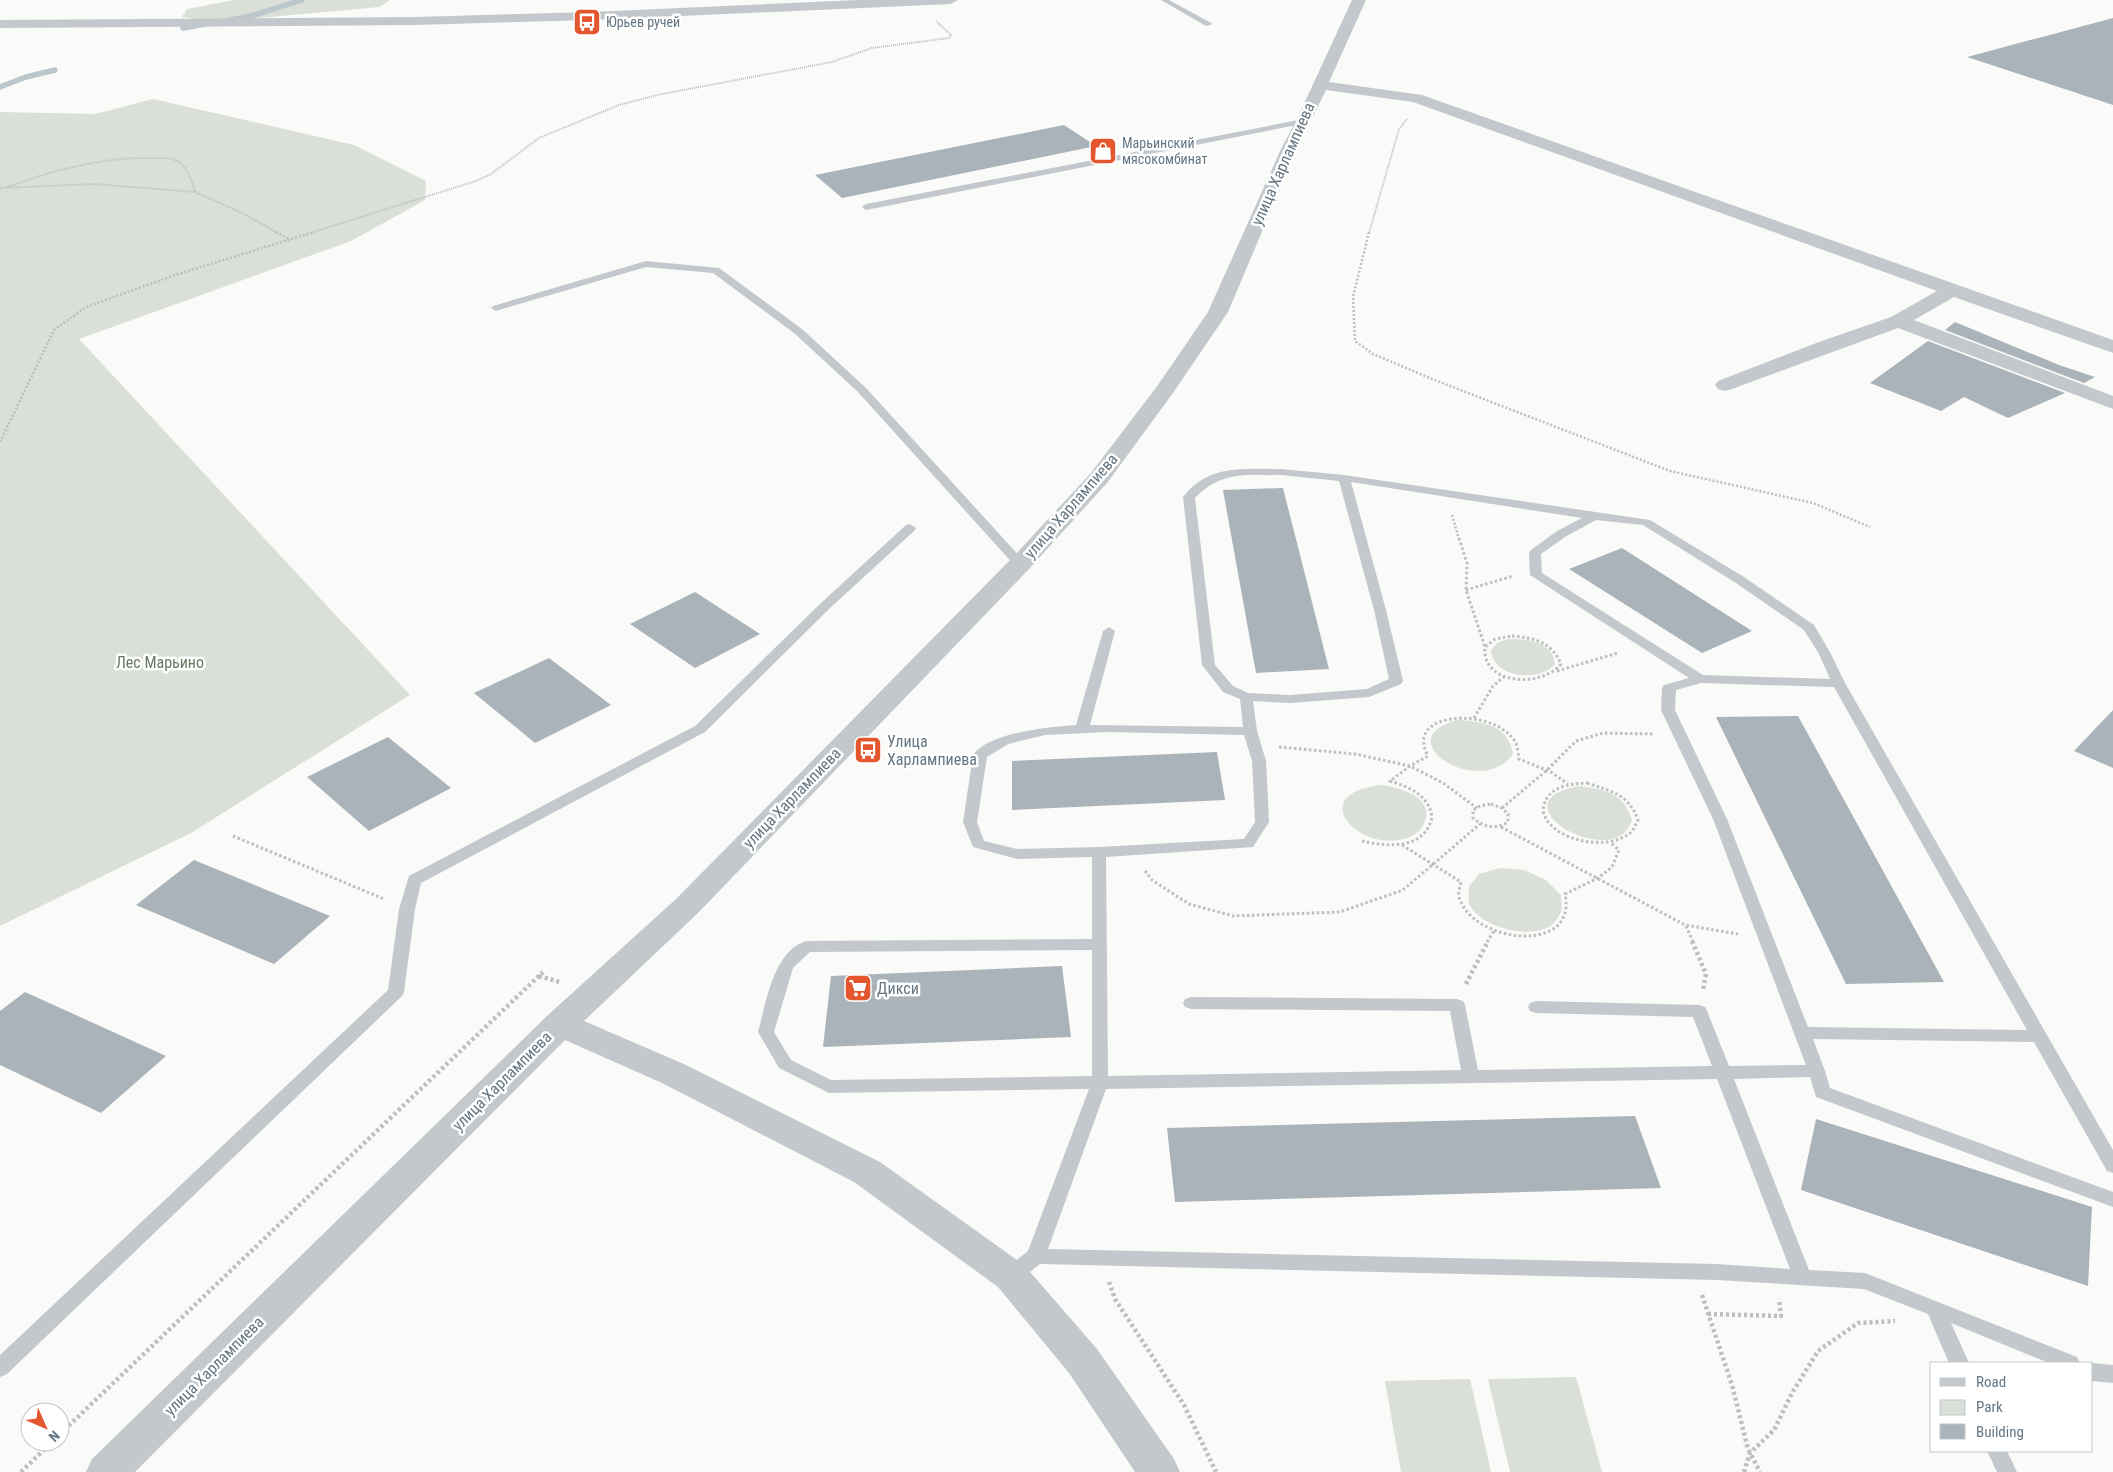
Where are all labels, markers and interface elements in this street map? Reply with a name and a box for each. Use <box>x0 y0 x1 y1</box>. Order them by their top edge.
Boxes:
bus stop icon: Юрьев ручей <box>572 7 602 37</box>
place label: Юрьев ручей <box>606 14 680 30</box>
street label: улица Харлампиева <box>1247 100 1319 228</box>
place label: Марьинский мясокомбинат <box>1122 135 1207 167</box>
shop icon: Марьинский мясокомбинат <box>1088 136 1118 166</box>
street label: улица Харлампиева <box>1020 450 1122 562</box>
park label: Лес Марьино <box>116 653 204 672</box>
place label: Улица Харлампиева <box>887 732 977 769</box>
bus stop icon: Улица Харлампиева <box>853 735 883 765</box>
street label: улица Харлампиева <box>739 744 845 852</box>
supermarket icon: Дикси <box>843 973 873 1003</box>
place label: Дикси <box>877 979 919 998</box>
street label: улица Харлампиева <box>448 1027 556 1135</box>
street label: улица Харлампиева <box>160 1312 268 1420</box>
legend <box>1930 1362 2093 1452</box>
text: Road <box>1976 1373 2006 1391</box>
text: Park <box>1976 1398 2003 1416</box>
north arrow <box>20 1402 70 1452</box>
text: Building <box>1976 1423 2024 1441</box>
text: N <box>46 1428 63 1445</box>

